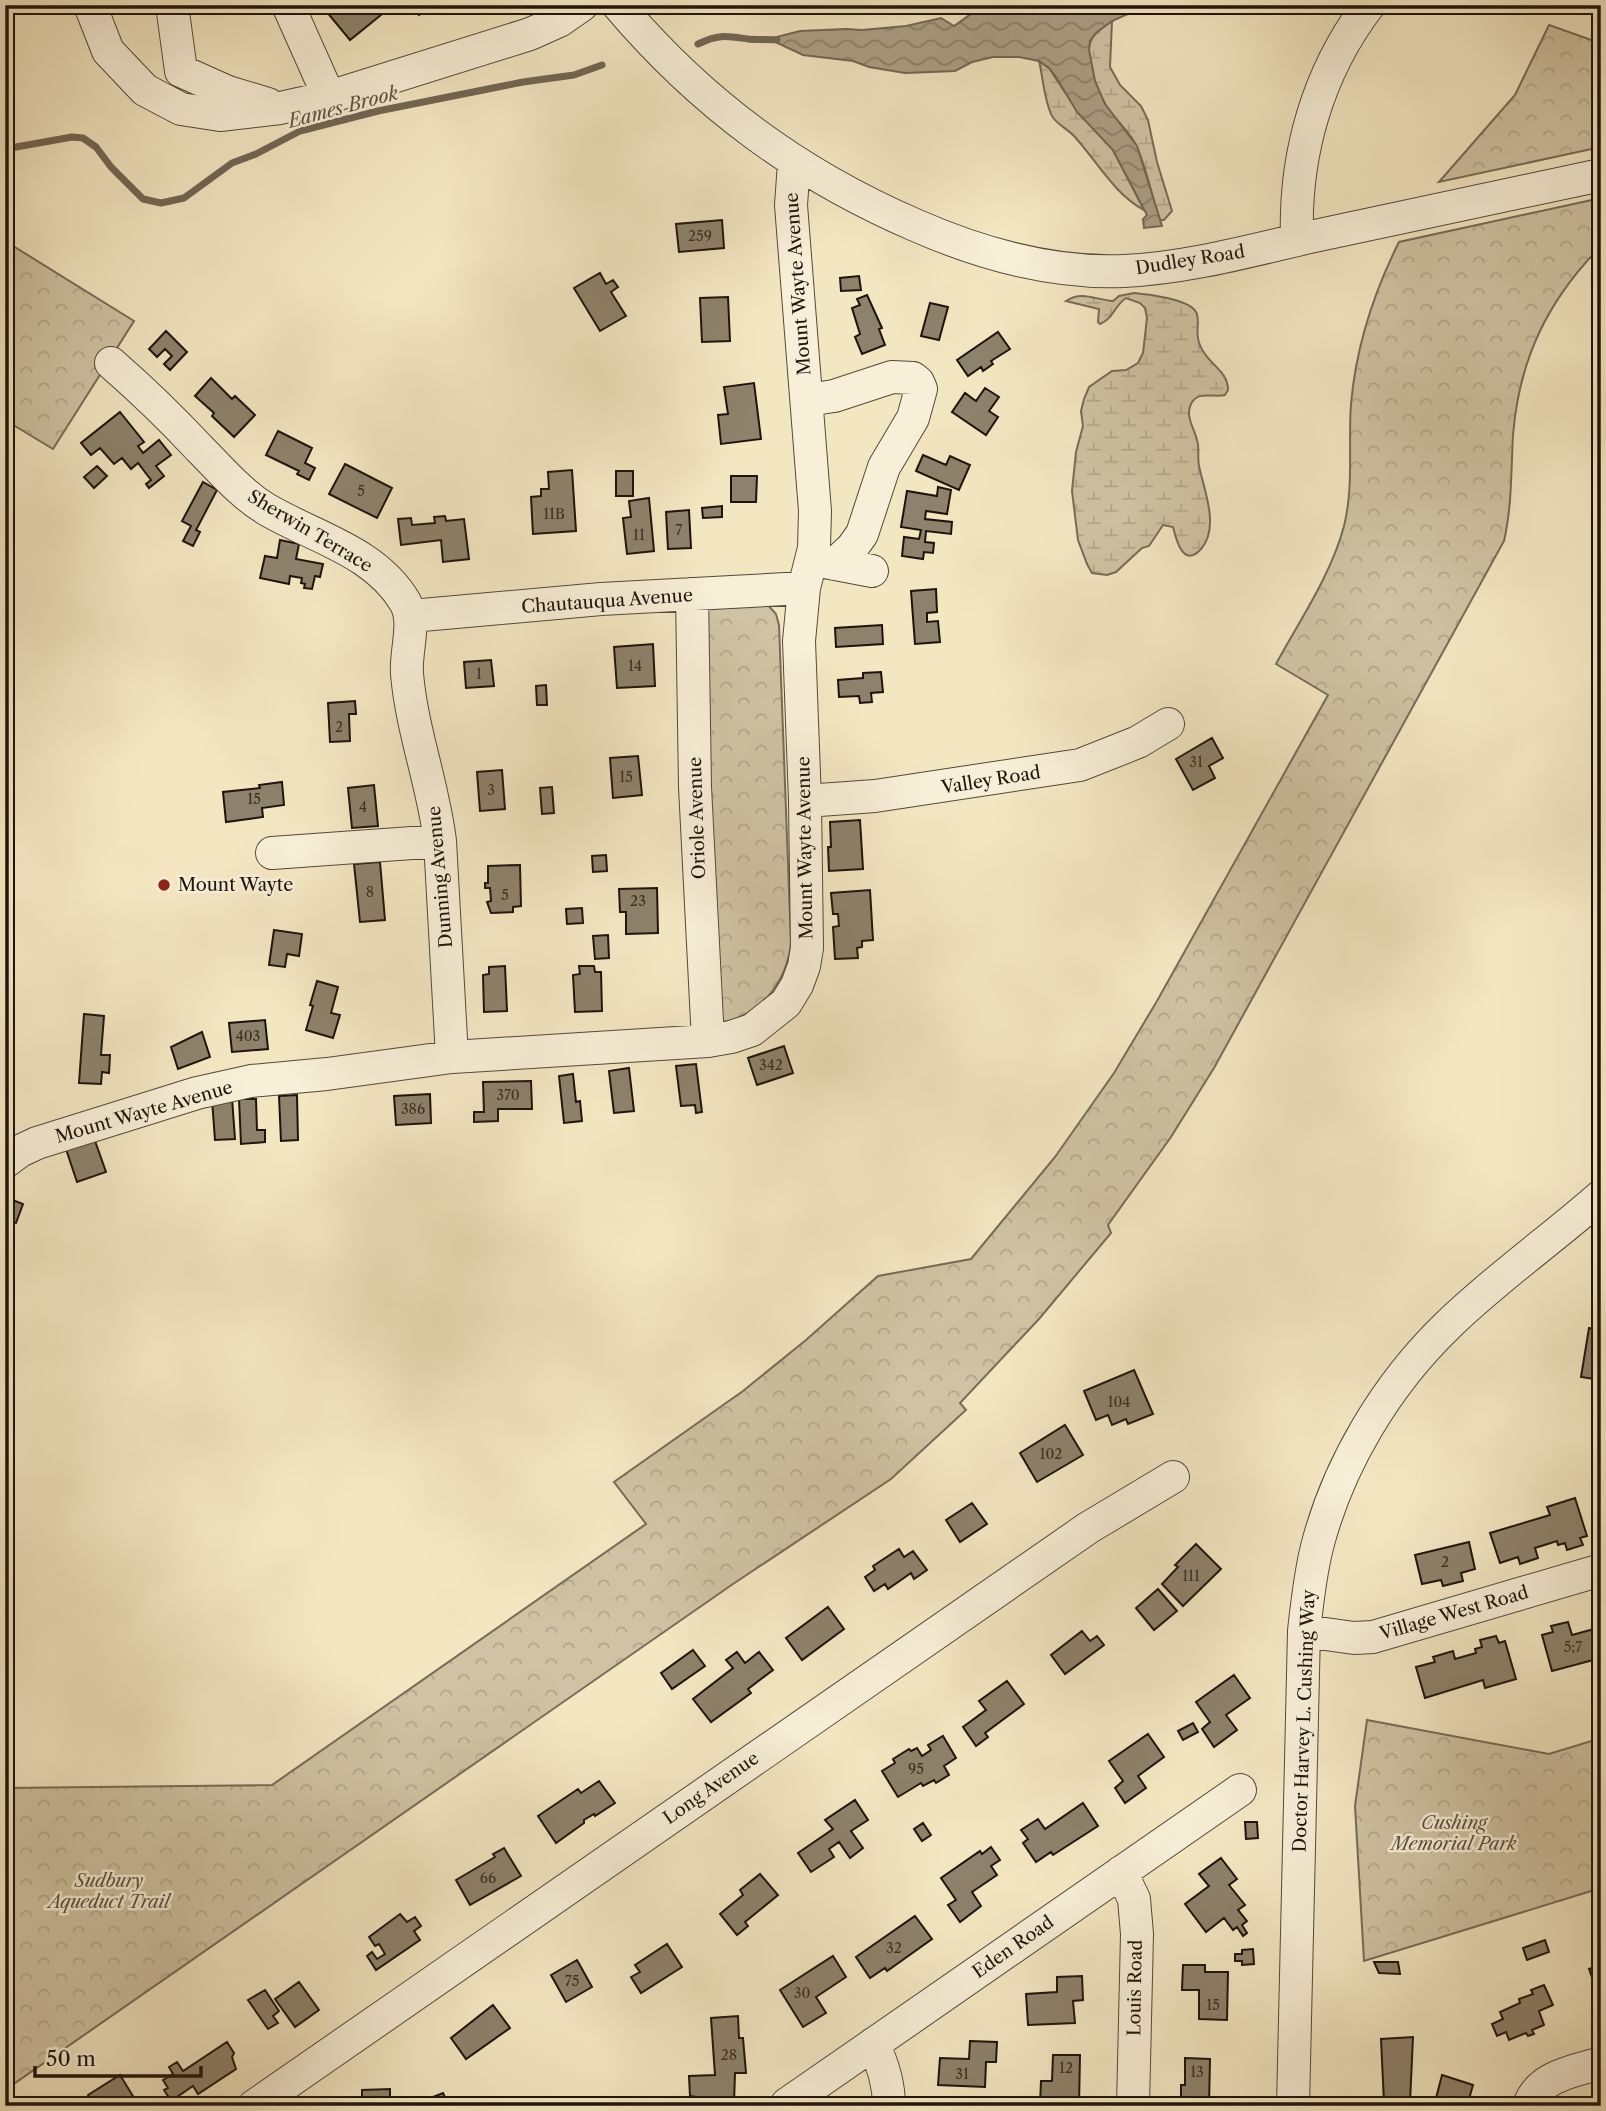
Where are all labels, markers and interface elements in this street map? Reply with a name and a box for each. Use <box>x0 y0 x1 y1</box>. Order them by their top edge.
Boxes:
water label: Eames Brook <box>283 81 401 133</box>
street label: Mount Wayte Avenue <box>781 192 815 376</box>
house number: 259 <box>688 227 712 245</box>
street label: Dudley Road <box>1134 240 1246 280</box>
house number: 5 <box>357 482 365 500</box>
street label: Sherwin Terrace <box>244 485 376 577</box>
house number: 11B <box>543 505 565 523</box>
house number: 7 <box>676 521 683 539</box>
house number: 11 <box>633 526 645 544</box>
street label: Chautauqua Avenue <box>520 584 694 618</box>
house number: 14 <box>628 657 642 675</box>
house number: 1 <box>476 665 482 683</box>
house number: 2 <box>335 718 343 736</box>
house number: 31 <box>1189 753 1203 771</box>
street label: Oriole Avenue <box>684 756 710 880</box>
street label: Mount Wayte Avenue <box>792 756 818 940</box>
street label: Valley Road <box>939 761 1042 799</box>
house number: 15 <box>619 768 633 786</box>
house number: 3 <box>487 781 495 799</box>
house number: 15 <box>247 790 261 808</box>
house number: 4 <box>359 798 367 816</box>
street label: Dunning Avenue <box>423 805 457 949</box>
place label: Mount Wayte <box>178 874 293 896</box>
marker: Mount Wayte <box>156 877 172 893</box>
house number: 8 <box>366 883 374 901</box>
house number: 5 <box>501 886 509 904</box>
house number: 23 <box>630 892 646 910</box>
house number: 403 <box>236 1027 260 1045</box>
house number: 342 <box>759 1056 783 1074</box>
street label: Mount Wayte Avenue <box>53 1076 235 1148</box>
house number: 370 <box>496 1086 520 1104</box>
house number: 386 <box>401 1100 425 1118</box>
house number: 104 <box>1108 1393 1130 1411</box>
house number: 102 <box>1040 1445 1062 1463</box>
house number: 2 <box>1441 1553 1449 1571</box>
house number: 111 <box>1182 1567 1200 1585</box>
street label: Village West Road <box>1376 1581 1531 1645</box>
street label: Doctor Harvey L. Cushing Way <box>1288 1588 1320 1853</box>
house number: 5;7 <box>1564 1638 1582 1656</box>
street label: Long Avenue <box>659 1747 763 1829</box>
house number: 95 <box>908 1760 924 1778</box>
park label: Cushing Memorial Park <box>1389 1812 1517 1855</box>
house number: 66 <box>480 1869 496 1887</box>
park label: Sudbury Aqueduct Trail <box>45 1870 172 1913</box>
street label: Eden Road <box>968 1911 1058 1983</box>
house number: 32 <box>886 1939 902 1957</box>
street label: Louis Road <box>1123 1940 1147 2036</box>
house number: 75 <box>565 1972 579 1990</box>
house number: 30 <box>794 1984 810 2002</box>
house number: 15 <box>1206 1996 1220 2014</box>
scale bar <box>35 2034 201 2078</box>
text: 50 m <box>46 2046 96 2071</box>
house number: 28 <box>721 2046 737 2064</box>
house number: 12 <box>1059 2059 1073 2077</box>
house number: 13 <box>1190 2063 1204 2081</box>
house number: 31 <box>955 2065 969 2083</box>

